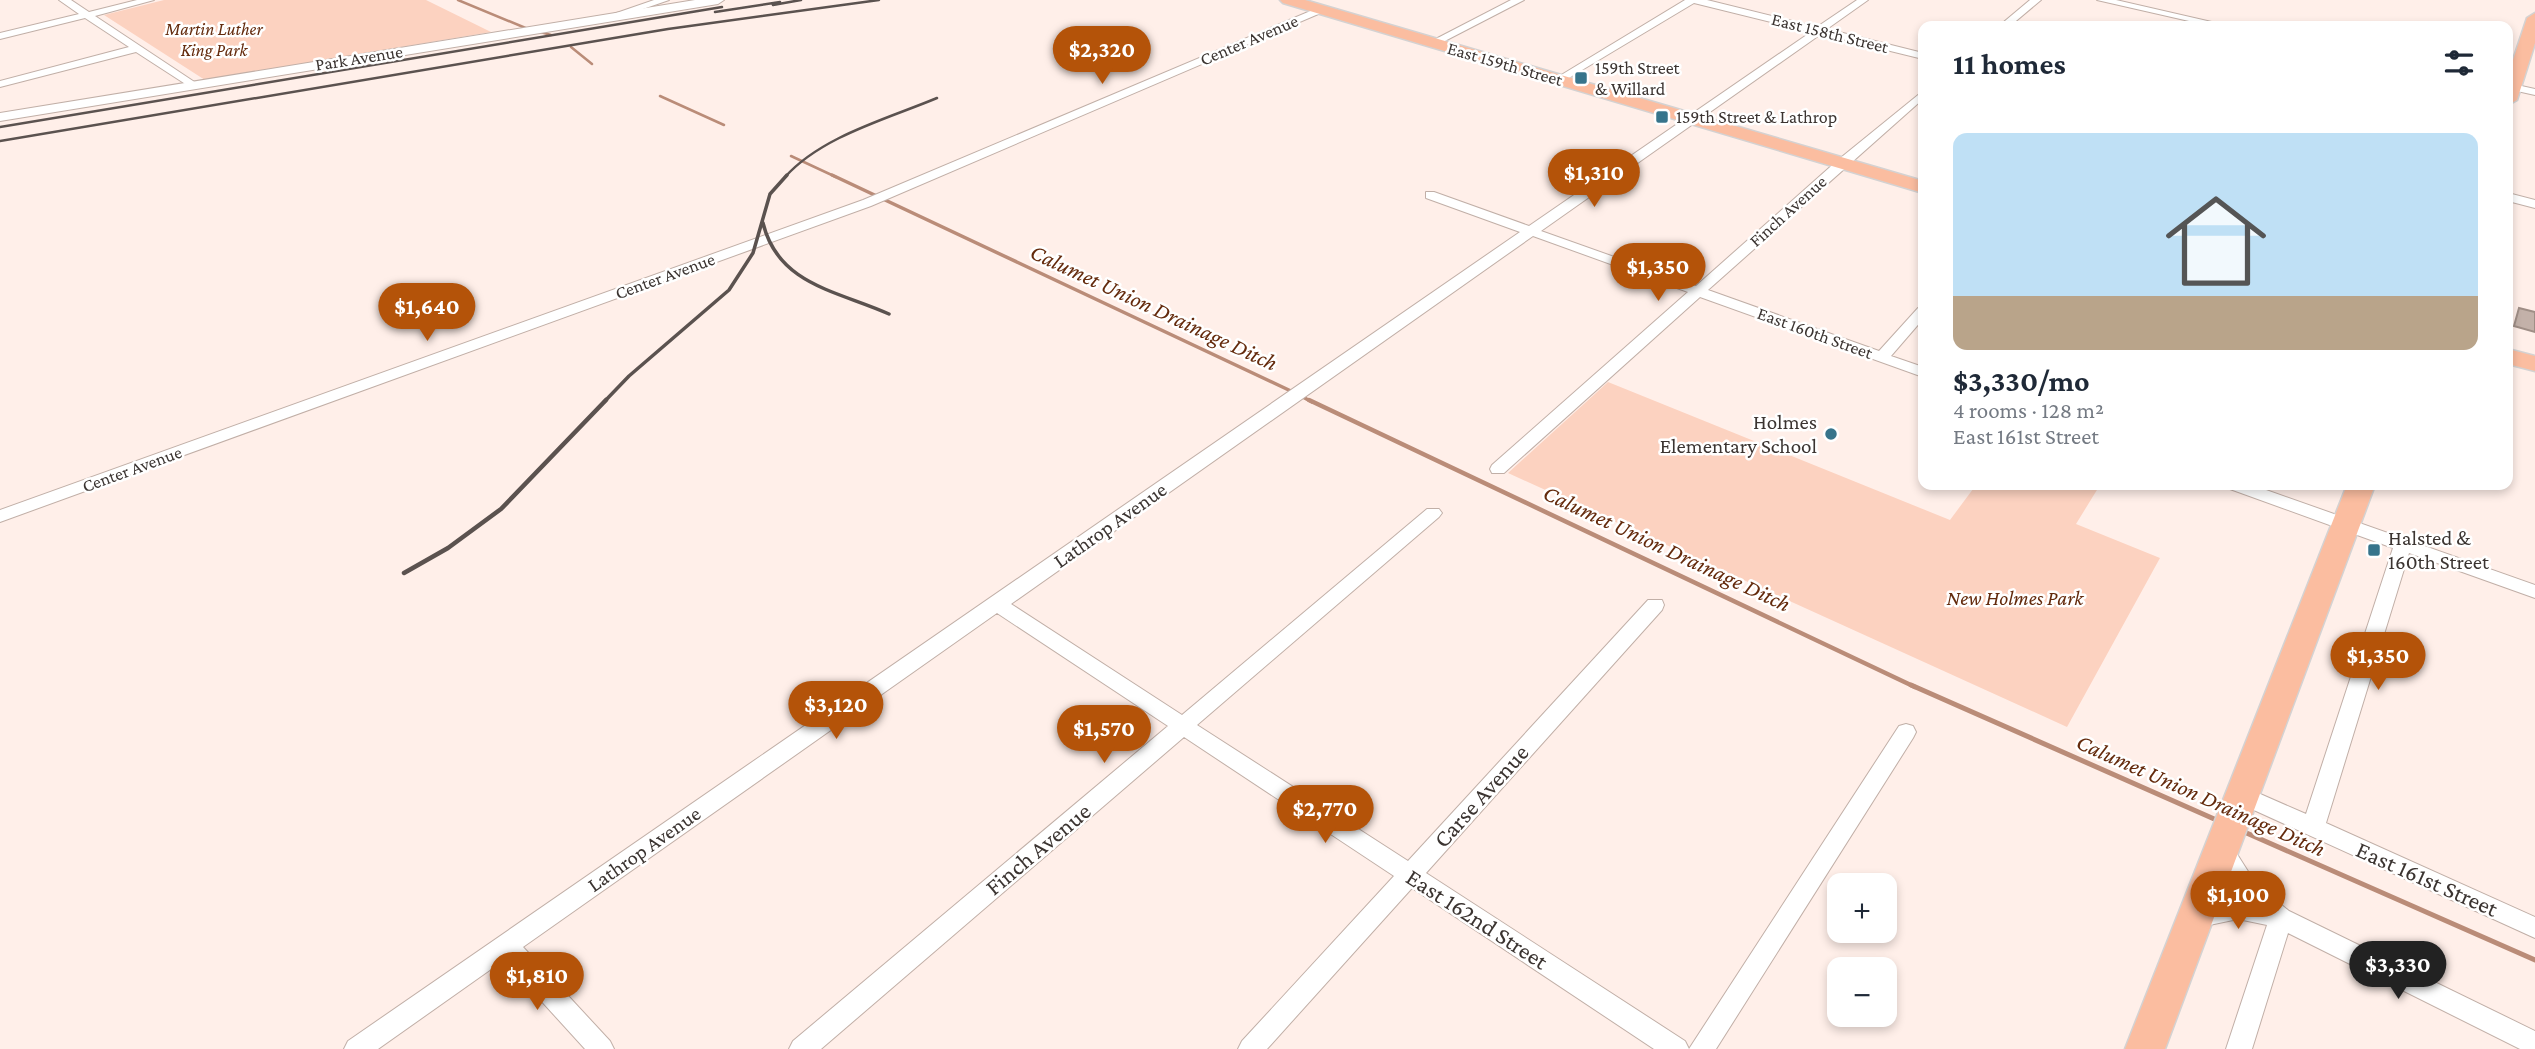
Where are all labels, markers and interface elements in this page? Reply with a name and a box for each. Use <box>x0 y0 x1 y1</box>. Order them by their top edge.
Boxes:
street label: East 158th Street <box>1769 9 1892 57</box>
street label: Center Avenue <box>1197 10 1301 70</box>
park label: Martin Luther King Park <box>164 19 263 60</box>
pin: $2,320 <box>1045 27 1159 86</box>
text: $2,320 <box>1069 36 1135 62</box>
street label: East 159th Street <box>1445 38 1566 90</box>
street label: Park Avenue <box>314 41 404 75</box>
icon: filters <box>2440 44 2478 82</box>
text: 11 homes <box>1953 47 2066 80</box>
place label: 159th Street & Willard <box>1595 58 1681 99</box>
marker: 159th Street & Willard <box>1573 70 1589 86</box>
place label: 159th Street & Lathrop <box>1676 107 1837 127</box>
marker: 159th Street & Lathrop <box>1654 109 1670 125</box>
pin: $1,310 <box>1537 150 1651 209</box>
text: $1,310 <box>1564 159 1624 185</box>
street label: Finch Avenue <box>1745 171 1831 251</box>
icon: home <box>2153 178 2279 304</box>
water label: Calumet Union Drainage Ditch <box>1026 238 1282 376</box>
pin: $1,350 <box>1601 244 1715 303</box>
street label: Center Avenue <box>612 249 718 303</box>
text: $1,350 <box>1627 253 1689 279</box>
pin: $1,640 <box>370 284 484 343</box>
text: $1,640 <box>394 293 460 319</box>
street label: East 160th Street <box>1755 303 1876 363</box>
text: $3,330/mo <box>1953 364 2090 397</box>
text: 4 rooms · 128 m² <box>1953 397 2104 423</box>
place label: Holmes Elementary School <box>1660 410 1817 458</box>
text: East 161st Street <box>1953 423 2099 449</box>
marker: Holmes Elementary School <box>1823 426 1839 442</box>
street label: Center Avenue <box>79 442 185 496</box>
street label: Lathrop Avenue <box>1049 477 1171 573</box>
water label: Calumet Union Drainage Ditch <box>1539 479 1795 617</box>
place label: Halsted & 160th Street <box>2388 526 2490 574</box>
marker: Halsted & 160th Street <box>2366 542 2382 558</box>
park label: New Holmes Park <box>1947 586 2084 610</box>
pin: $1,350 <box>2321 632 2435 692</box>
text: $1,350 <box>2347 642 2409 668</box>
pin: $3,120 <box>779 682 893 741</box>
text: $3,120 <box>804 691 868 717</box>
pin: $1,570 <box>1047 706 1161 765</box>
text: $1,570 <box>1073 715 1135 741</box>
water label: Calumet Union Drainage Ditch <box>2073 728 2329 862</box>
street label: Carse Avenue <box>1428 739 1534 853</box>
pin: $2,770 <box>1268 786 1382 845</box>
text: $2,770 <box>1293 795 1357 821</box>
street label: Finch Avenue <box>980 797 1096 900</box>
street label: Lathrop Avenue <box>583 801 705 897</box>
street label: East 161st Street <box>2352 835 2503 922</box>
street label: East 162nd Street <box>1401 863 1554 975</box>
pin: $1,100 <box>2181 872 2295 931</box>
map controls <box>1827 873 1897 1027</box>
button: + <box>1827 873 1897 943</box>
text: $1,100 <box>2206 881 2270 907</box>
pin: $3,330 <box>2341 942 2455 1001</box>
text: $3,330 <box>2365 951 2431 977</box>
pin: $1,810 <box>480 953 594 1012</box>
button: − <box>1827 957 1897 1027</box>
text: $1,810 <box>506 962 568 988</box>

